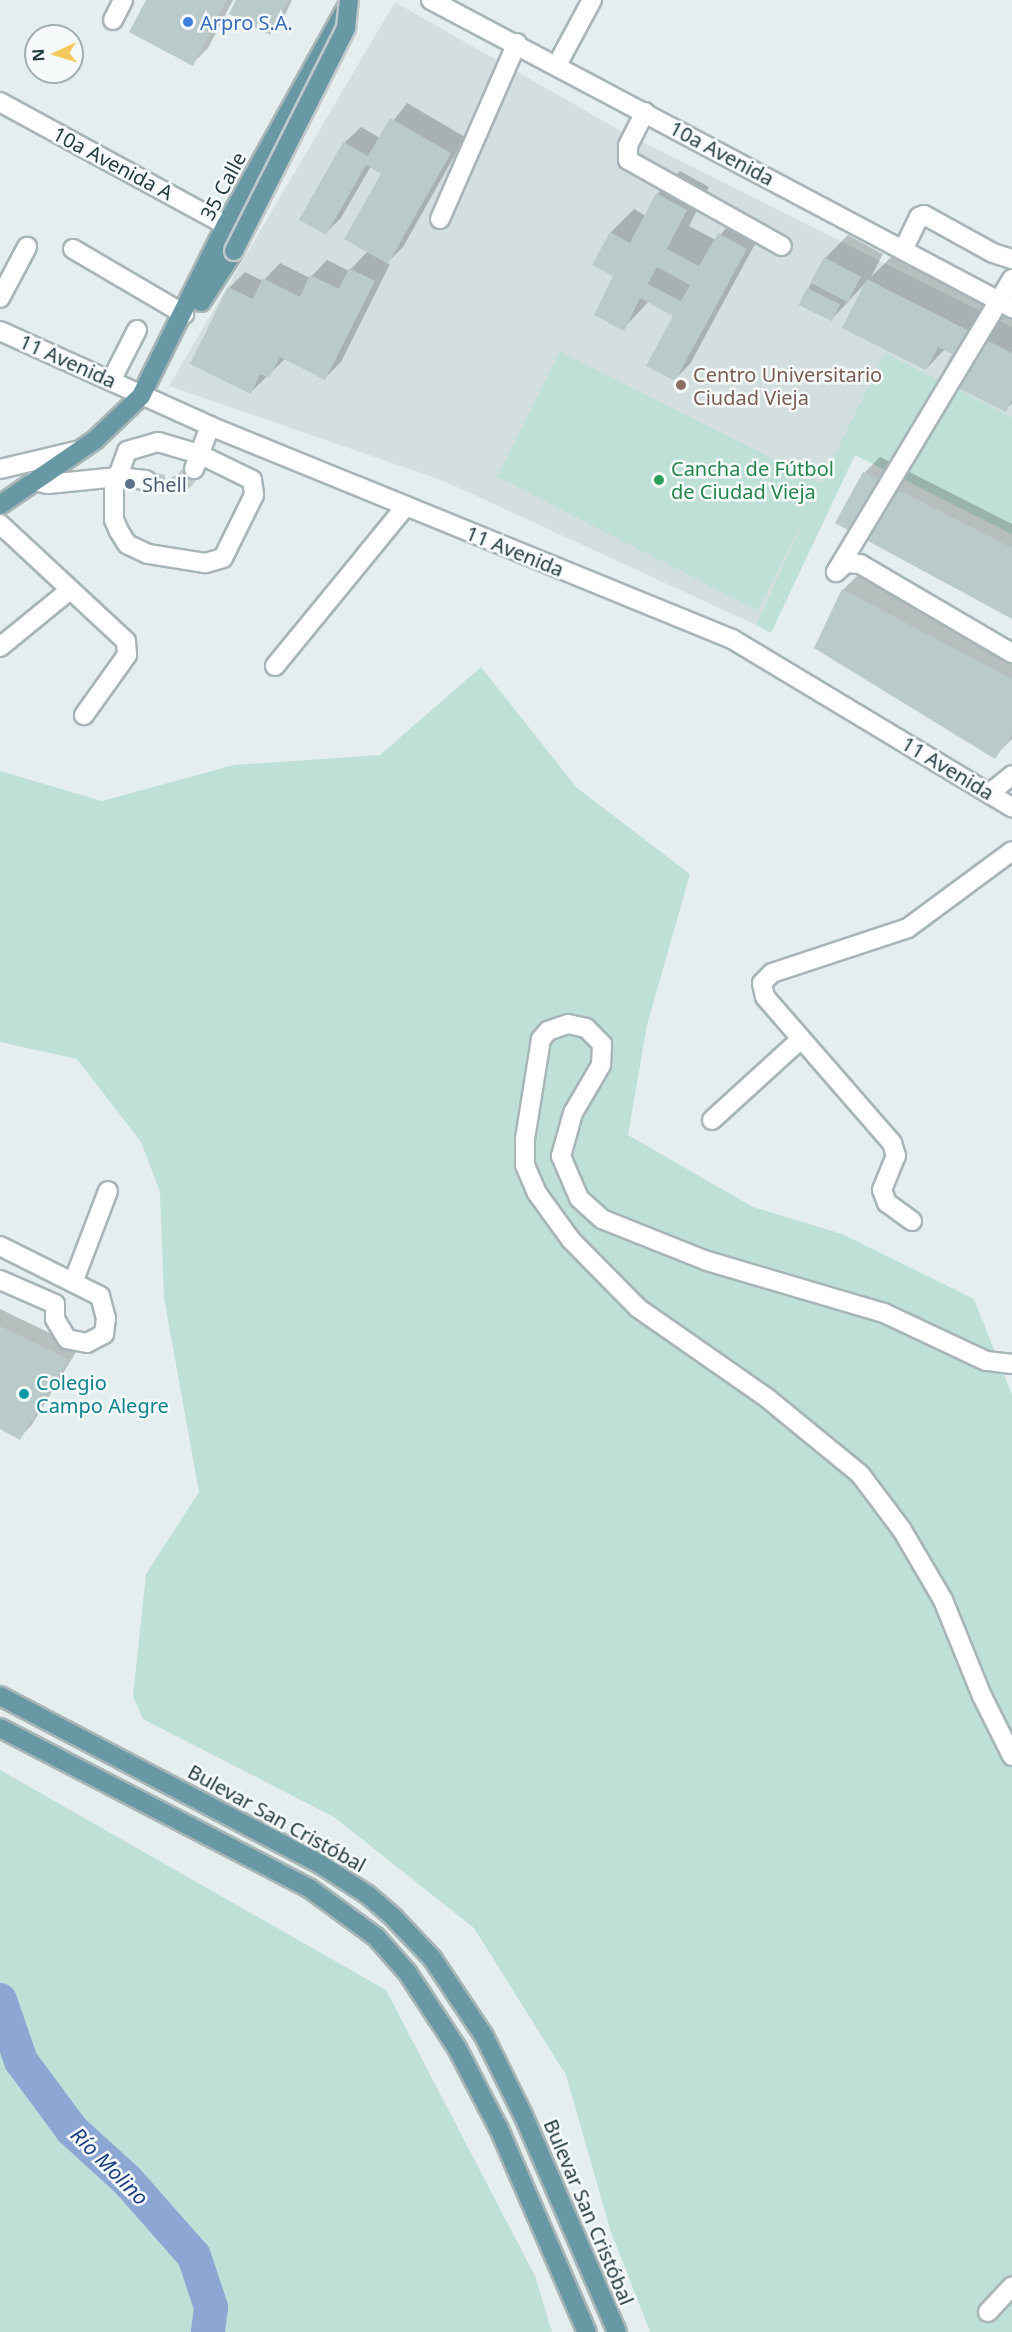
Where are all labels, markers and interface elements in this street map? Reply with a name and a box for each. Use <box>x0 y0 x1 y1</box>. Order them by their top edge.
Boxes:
place label: Arpro S.A. <box>200 10 293 34</box>
marker: Arpro S.A. <box>181 15 195 29</box>
north arrow <box>24 24 84 84</box>
text: N <box>27 48 49 62</box>
street label: 10a Avenida <box>666 116 778 190</box>
street label: 10a Avenida A <box>49 121 177 205</box>
street label: 35 Calle <box>195 148 251 224</box>
street label: 11 Avenida <box>16 329 120 393</box>
place label: Centro Universitario Ciudad Vieja <box>693 362 882 409</box>
marker: Centro Universitario Ciudad Vieja <box>674 378 688 392</box>
place label: Cancha de Fútbol de Ciudad Vieja <box>671 456 834 503</box>
place label: Shell <box>142 472 187 496</box>
marker: Cancha de Fútbol de Ciudad Vieja <box>652 473 666 487</box>
marker: Shell <box>123 477 137 491</box>
street label: 11 Avenida <box>463 521 567 581</box>
street label: 11 Avenida <box>898 731 998 805</box>
place label: Colegio Campo Alegre <box>36 1370 169 1417</box>
marker: Colegio Campo Alegre <box>17 1387 31 1401</box>
street label: Bulevar San Cristóbal <box>184 1759 370 1877</box>
street label: Bulevar San Cristóbal <box>539 2115 639 2309</box>
water label: Río Molino <box>66 2122 154 2210</box>

